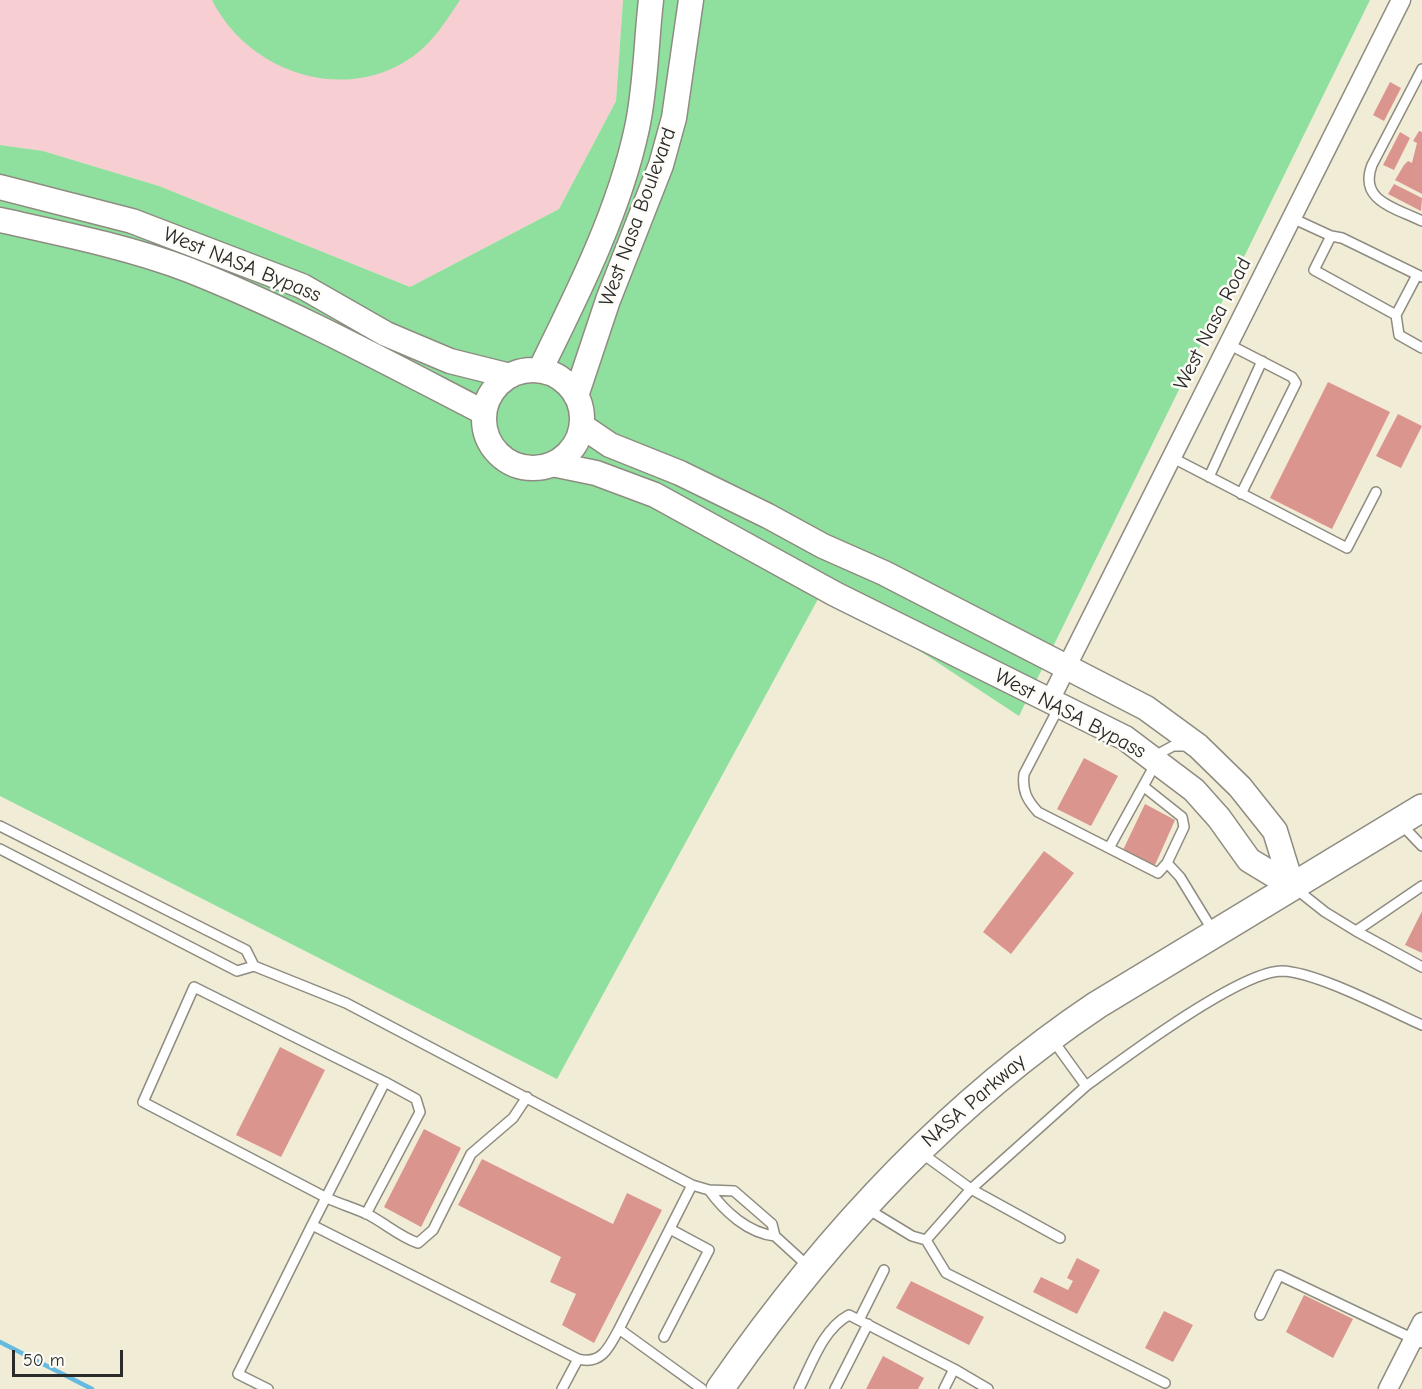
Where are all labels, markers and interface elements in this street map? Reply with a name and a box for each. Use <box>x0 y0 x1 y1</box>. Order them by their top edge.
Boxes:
street label: West Nasa Boulevard <box>594 124 682 310</box>
street label: West NASA Bypass <box>160 222 324 308</box>
street label: West Nasa Road <box>1169 253 1257 395</box>
street label: West NASA Bypass <box>990 663 1150 765</box>
street label: NASA Parkway <box>917 1049 1031 1153</box>
scale bar <box>15 1338 126 1376</box>
text: 50 m <box>23 1350 65 1371</box>

